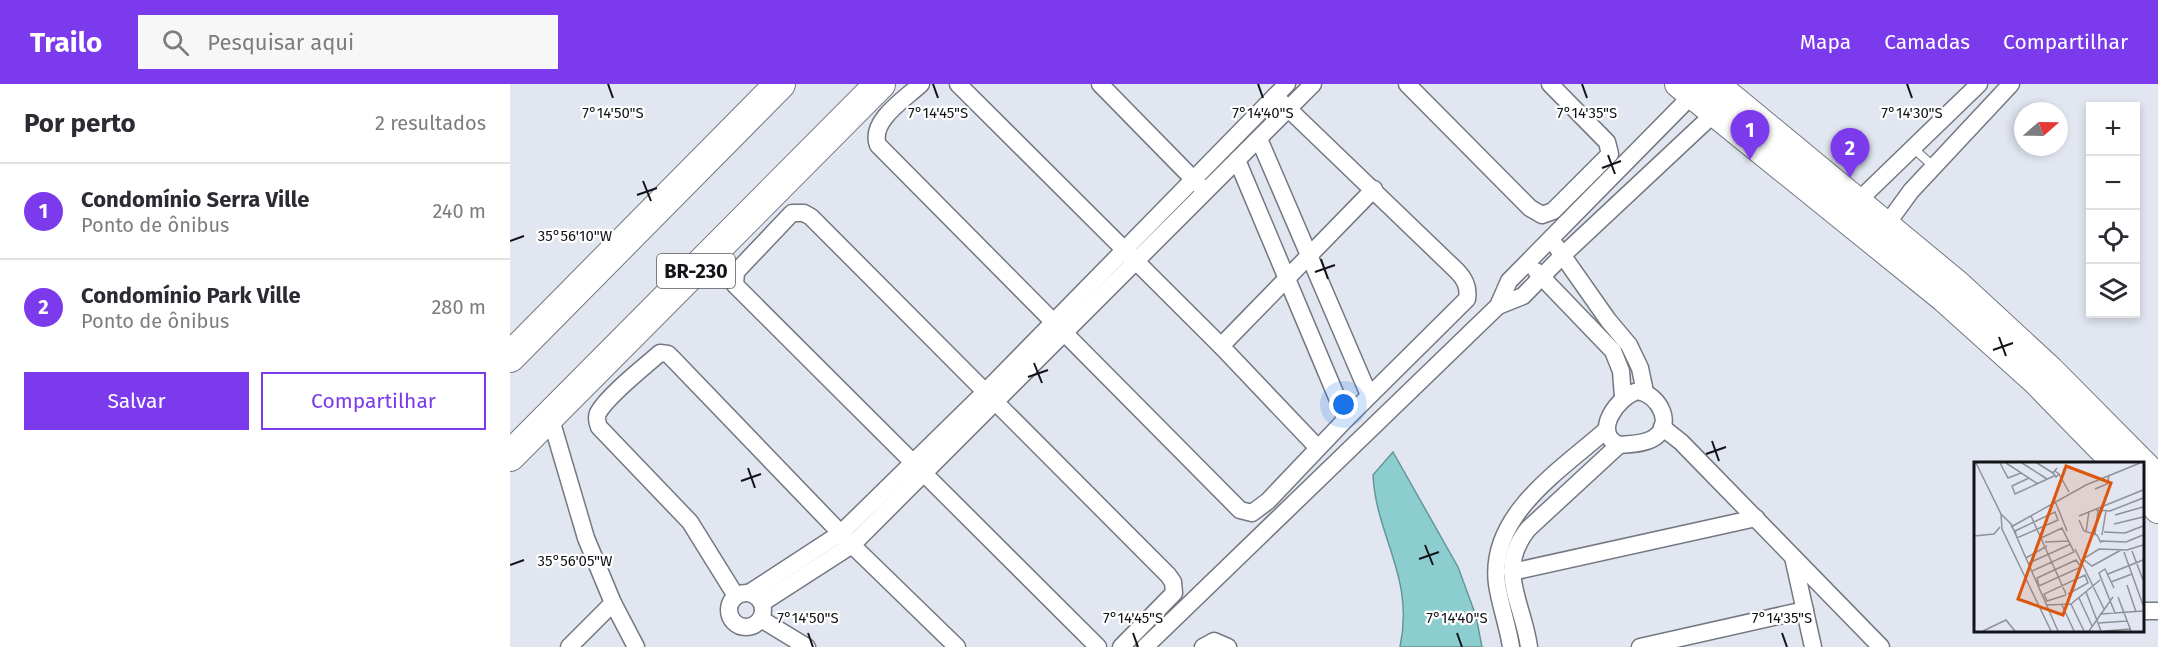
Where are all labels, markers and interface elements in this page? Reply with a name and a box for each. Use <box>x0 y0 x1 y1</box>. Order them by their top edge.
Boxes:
search box <box>138 15 558 69</box>
text: Trailo <box>30 26 102 59</box>
icon: search <box>159 26 192 59</box>
text: Pesquisar aqui <box>207 29 354 56</box>
text: Mapa <box>1800 29 1851 55</box>
text: Camadas <box>1884 29 1970 55</box>
text: Compartilhar <box>2003 29 2128 55</box>
north arrow <box>2014 102 2068 156</box>
map controls <box>2086 102 2140 318</box>
button: + <box>2086 102 2140 156</box>
text: 7°14'50"S <box>582 104 644 122</box>
text: 7°14'45"S <box>908 104 968 122</box>
text: 7°14'40"S <box>1232 104 1294 122</box>
text: 7°14'35"S <box>1557 104 1617 122</box>
text: 7°14'30"S <box>1881 104 1943 122</box>
text: Por perto <box>24 108 136 139</box>
pin: 1 <box>1730 110 1770 160</box>
text: 2 resultados <box>375 111 486 135</box>
pin: 2 <box>1830 128 1870 178</box>
button: − <box>2086 156 2140 210</box>
text: Condomínio Serra Ville <box>81 186 309 213</box>
text: 1 <box>39 199 48 223</box>
text: 240 m <box>432 199 486 223</box>
button: locate <box>2086 210 2140 264</box>
text: Ponto de ônibus <box>81 213 229 237</box>
text: 35°56'10"W <box>538 227 613 245</box>
road number: BR-230 <box>657 254 735 288</box>
button: layers <box>2086 264 2140 318</box>
text: Condomínio Park Ville <box>81 282 301 309</box>
text: 2 <box>38 295 49 319</box>
text: 280 m <box>431 295 486 319</box>
text: Ponto de ônibus <box>81 309 229 333</box>
button: Salvar <box>24 372 249 430</box>
button: Compartilhar <box>261 372 486 430</box>
your location <box>1329 390 1358 419</box>
inset map <box>1974 462 2143 632</box>
text: 35°56'05"W <box>538 552 613 570</box>
text: 7°14'50"S <box>777 609 839 627</box>
text: 7°14'45"S <box>1103 609 1163 627</box>
text: 7°14'40"S <box>1426 609 1488 627</box>
text: 7°14'35"S <box>1752 609 1812 627</box>

